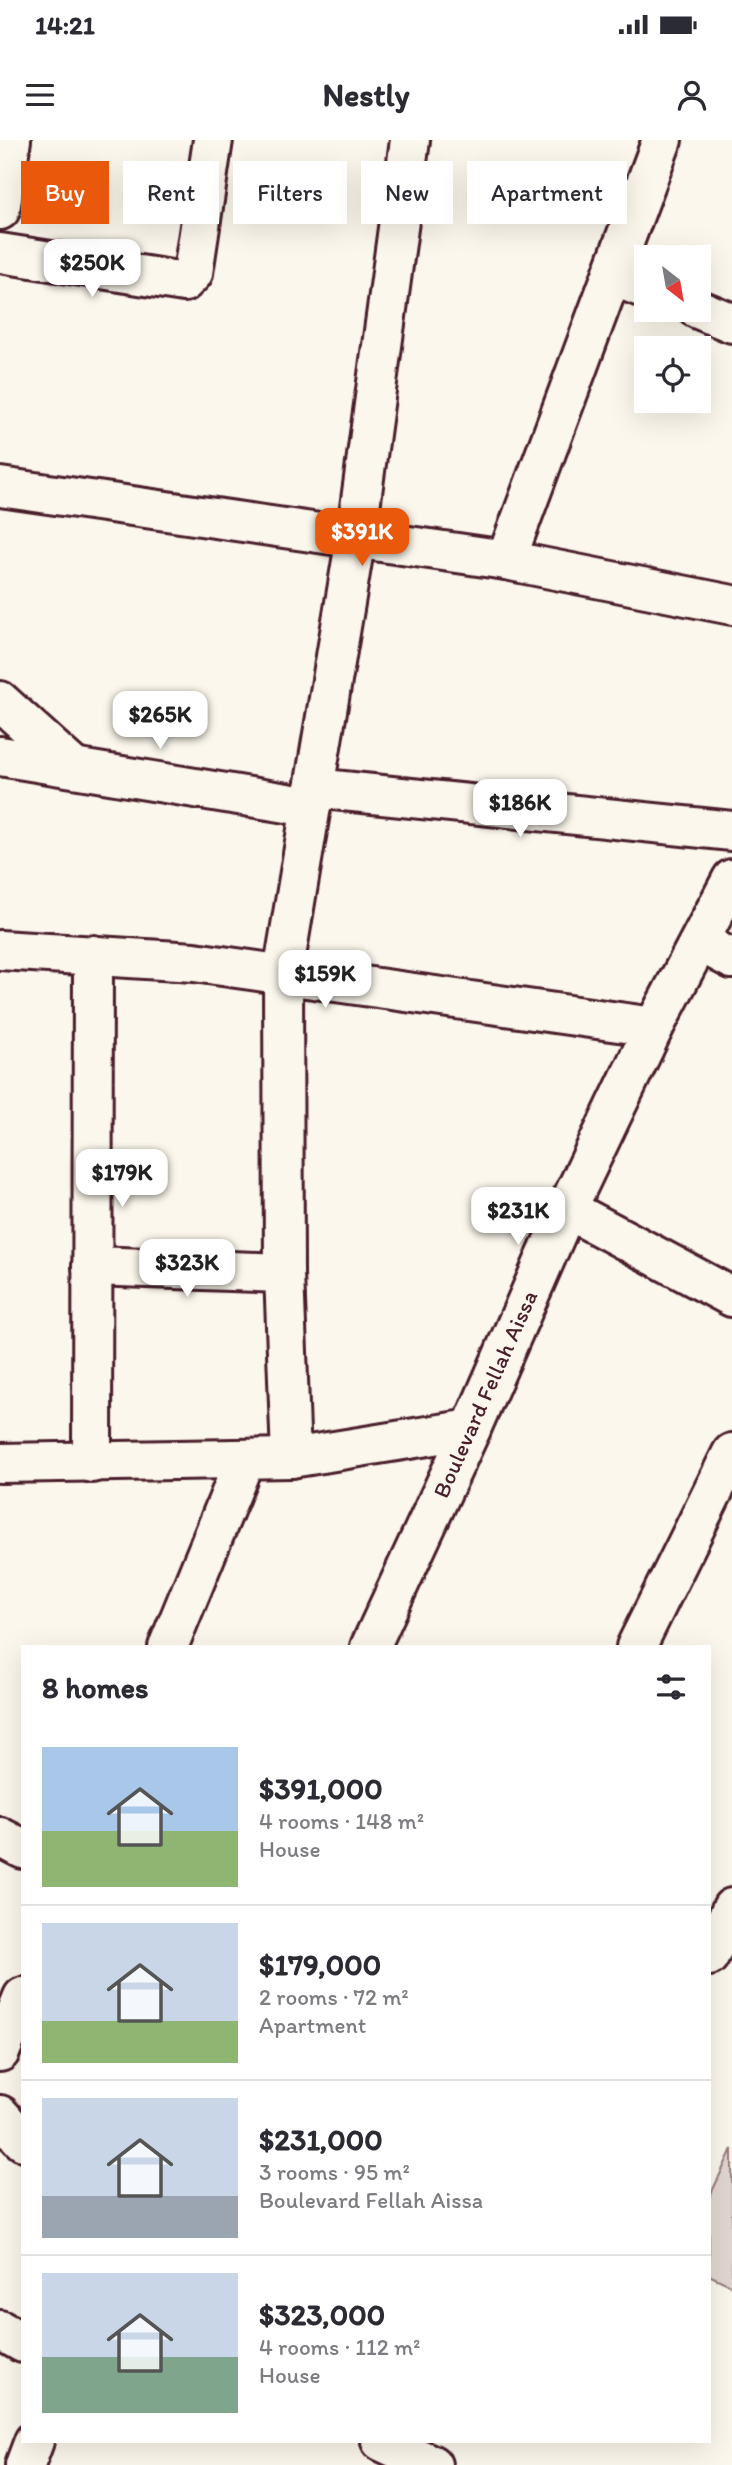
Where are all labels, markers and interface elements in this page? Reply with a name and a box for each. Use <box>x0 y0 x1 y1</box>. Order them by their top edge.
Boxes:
text: 14:21 <box>35 9 95 41</box>
icon: menu <box>21 76 59 114</box>
text: Nestly <box>322 76 410 114</box>
icon: person <box>673 76 711 114</box>
chip: Buy <box>21 161 109 224</box>
chip: Rent <box>123 161 219 224</box>
chip: Filters <box>233 161 347 224</box>
chip: New <box>361 161 453 224</box>
chip: Apartment <box>467 161 627 224</box>
pin: $250K <box>43 240 141 299</box>
north arrow <box>634 245 710 322</box>
map controls <box>634 245 711 413</box>
text: $250K <box>60 248 124 276</box>
button: locate <box>634 336 711 413</box>
pin: $391K <box>313 508 411 568</box>
text: $391K <box>331 517 393 545</box>
pin: $265K <box>111 692 209 751</box>
text: $265K <box>129 700 191 728</box>
pin: $186K <box>471 780 569 839</box>
text: $186K <box>489 788 551 816</box>
pin: $159K <box>276 950 374 1010</box>
text: $159K <box>294 959 356 987</box>
pin: $179K <box>73 1150 171 1209</box>
text: $179K <box>92 1158 152 1186</box>
pin: $231K <box>469 1188 567 1247</box>
text: $231K <box>487 1196 549 1224</box>
pin: $323K <box>138 1240 236 1299</box>
text: $323K <box>155 1248 219 1276</box>
street label: Boulevard Fellah Aissa <box>427 1286 543 1502</box>
icon: filters <box>652 1668 690 1706</box>
text: 8 homes <box>42 1669 149 1706</box>
text: $391,000 <box>259 1770 383 1807</box>
icon: home <box>98 1775 182 1859</box>
text: 4 rooms · 148 m² <box>259 1807 424 1835</box>
text: House <box>259 1835 321 1863</box>
text: $179,000 <box>259 1946 381 1983</box>
icon: home <box>98 1951 182 2035</box>
text: 2 rooms · 72 m² <box>259 1983 409 2011</box>
text: Apartment <box>259 2011 366 2039</box>
text: $231,000 <box>259 2121 383 2158</box>
icon: home <box>98 2126 182 2210</box>
text: 3 rooms · 95 m² <box>259 2158 410 2186</box>
text: Boulevard Fellah Aissa <box>259 2186 483 2214</box>
text: $323,000 <box>259 2296 385 2333</box>
icon: home <box>98 2301 182 2385</box>
text: 4 rooms · 112 m² <box>259 2333 420 2361</box>
text: House <box>259 2361 321 2389</box>

